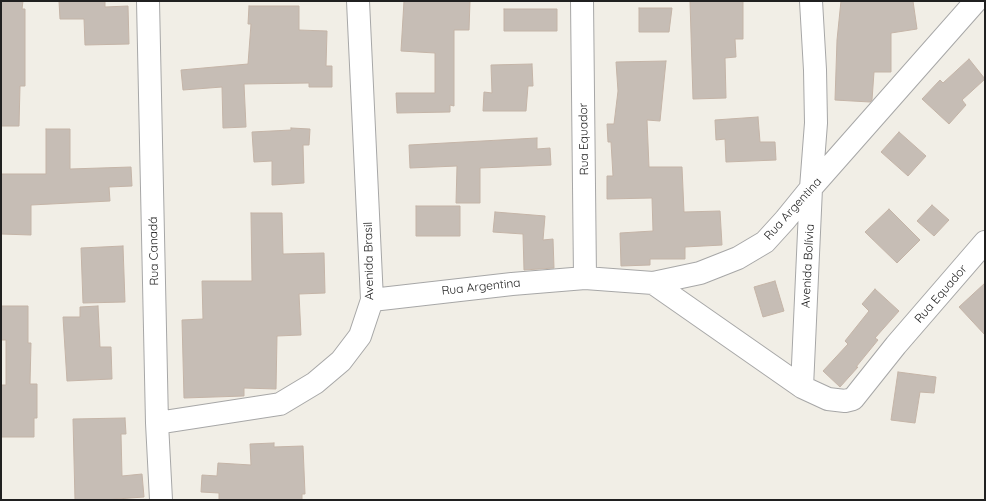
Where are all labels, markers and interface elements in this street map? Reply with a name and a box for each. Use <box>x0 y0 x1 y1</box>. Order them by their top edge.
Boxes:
street label: Rua Equador <box>576 103 592 175</box>
street label: Rua Argentina <box>761 175 825 243</box>
street label: Rua Canadá <box>146 216 162 286</box>
street label: Avenida Brasil <box>361 222 377 300</box>
street label: Avenida Bolívia <box>799 223 817 309</box>
street label: Rua Equador <box>912 262 970 326</box>
street label: Rua Argentina <box>441 276 521 298</box>

